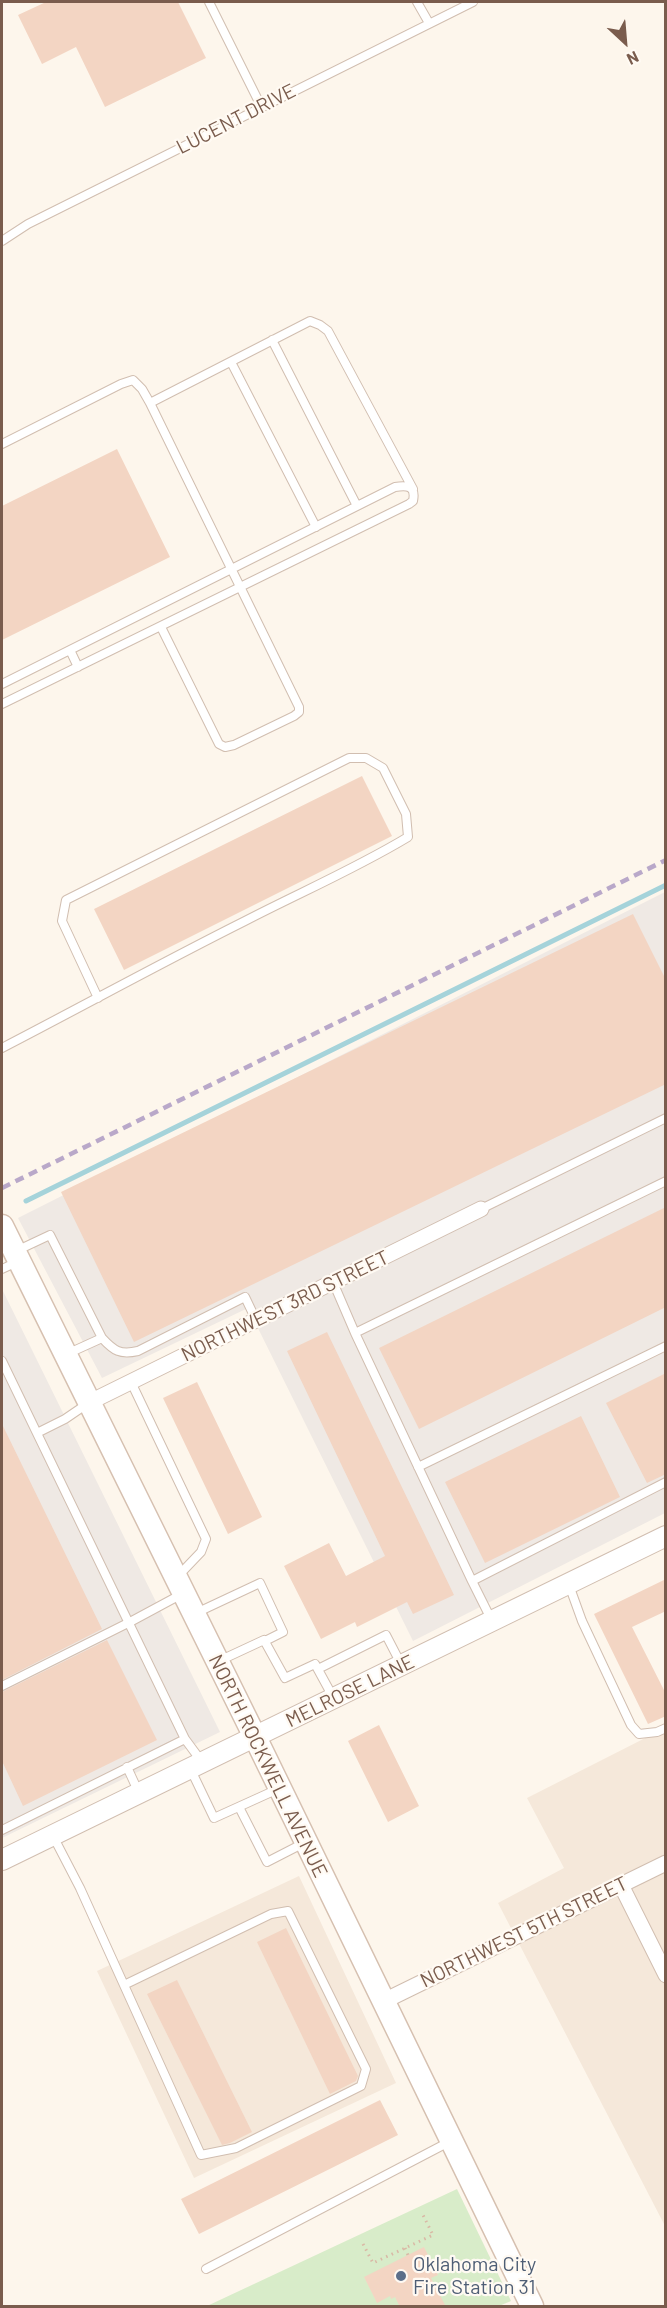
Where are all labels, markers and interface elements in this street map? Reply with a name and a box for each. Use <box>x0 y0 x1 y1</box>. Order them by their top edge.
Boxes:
north arrow <box>595 12 655 72</box>
text: N <box>624 48 642 69</box>
street label: LUCENT DRIVE <box>172 79 300 159</box>
street label: NORTHWEST 3RD STREET <box>177 1245 393 1367</box>
street label: MELROSE LANE <box>282 1650 418 1732</box>
street label: NORTH ROCKWELL AVENUE <box>203 1651 333 1881</box>
street label: NORTHWEST 5TH STREET <box>416 1871 632 1993</box>
place label: Oklahoma City Fire Station 31 <box>413 2252 536 2299</box>
marker: Oklahoma City Fire Station 31 <box>394 2269 408 2283</box>

